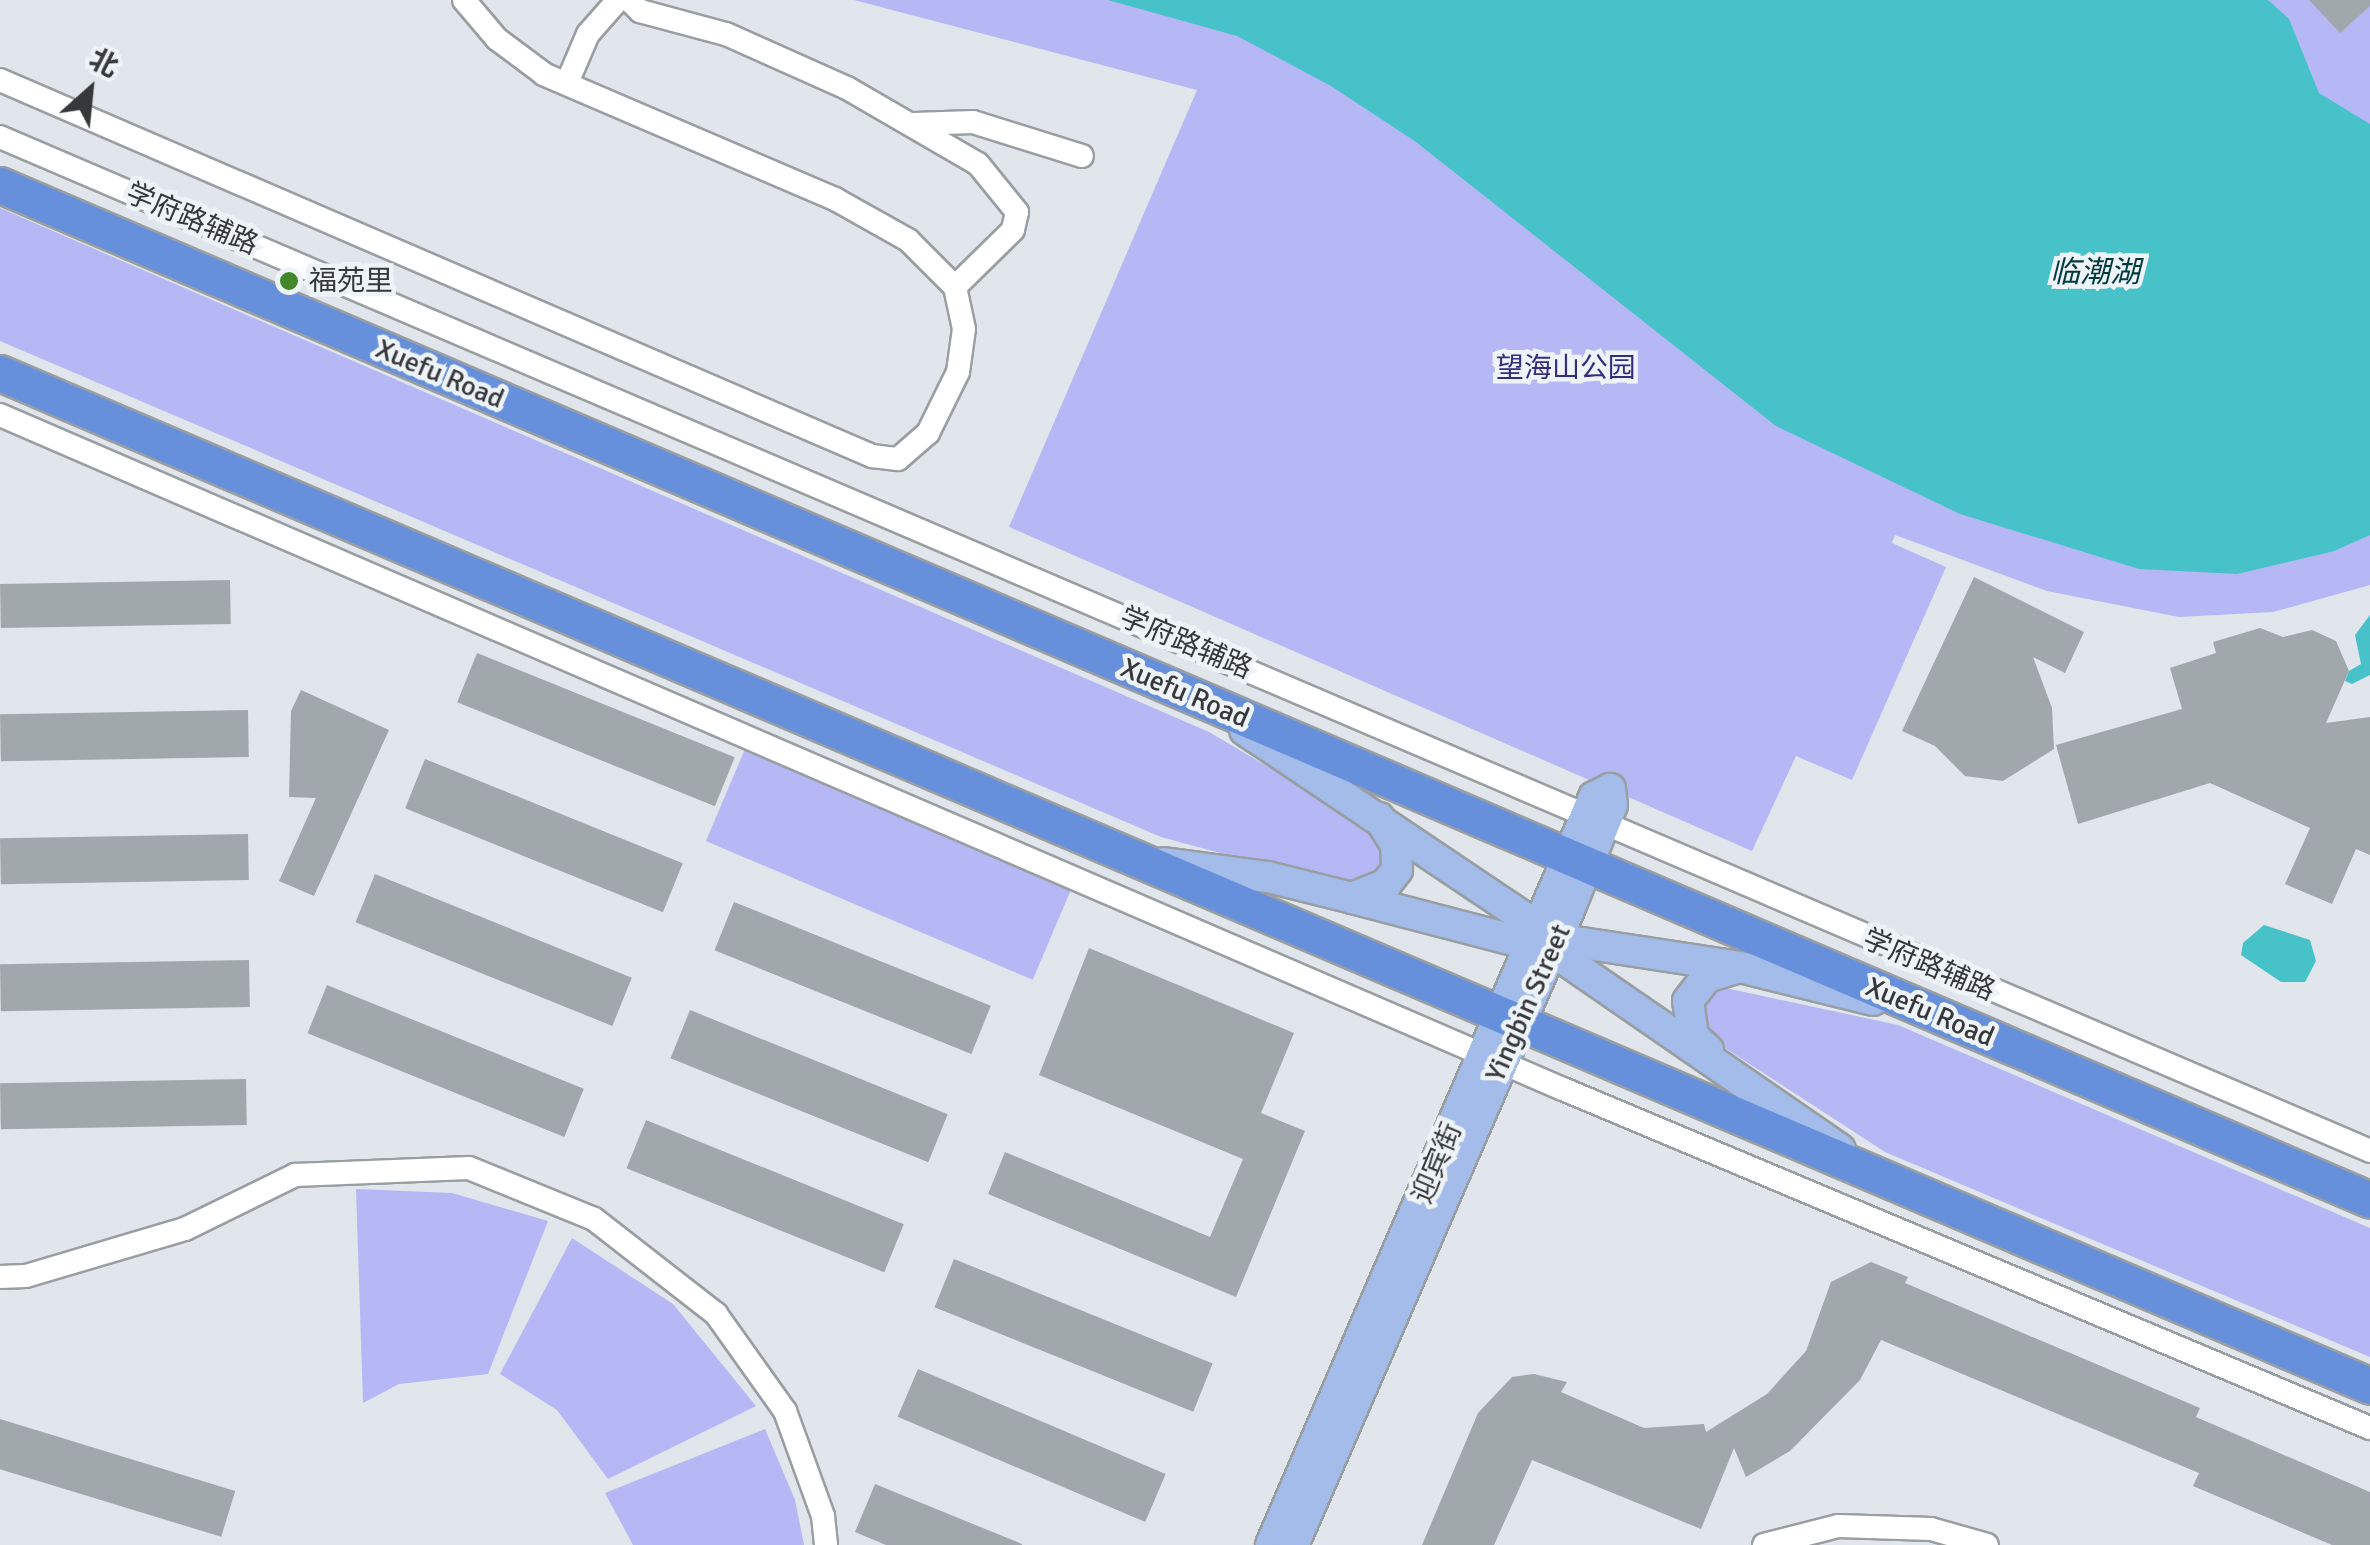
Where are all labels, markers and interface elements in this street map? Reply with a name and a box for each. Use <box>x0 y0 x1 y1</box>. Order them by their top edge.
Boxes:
north arrow <box>40 40 140 140</box>
text: 北 <box>83 42 124 85</box>
street label: 学府路辅路 <box>121 176 263 262</box>
water label: 临潮湖 <box>2050 255 2140 291</box>
place label: 福苑里 <box>309 264 393 298</box>
marker: 福苑里 <box>278 270 300 292</box>
street label: Xuefu Road <box>371 332 509 416</box>
park label: 望海山公园 <box>1496 351 1636 385</box>
street label: 学府路辅路 <box>1115 600 1257 686</box>
street label: Xuefu Road <box>1116 651 1254 735</box>
street label: Yingbin Street <box>1478 919 1578 1087</box>
street label: 学府路辅路 <box>1858 922 2000 1008</box>
street label: Xuefu Road <box>1861 970 1999 1054</box>
street label: 迎宾街 <box>1405 1118 1469 1208</box>

